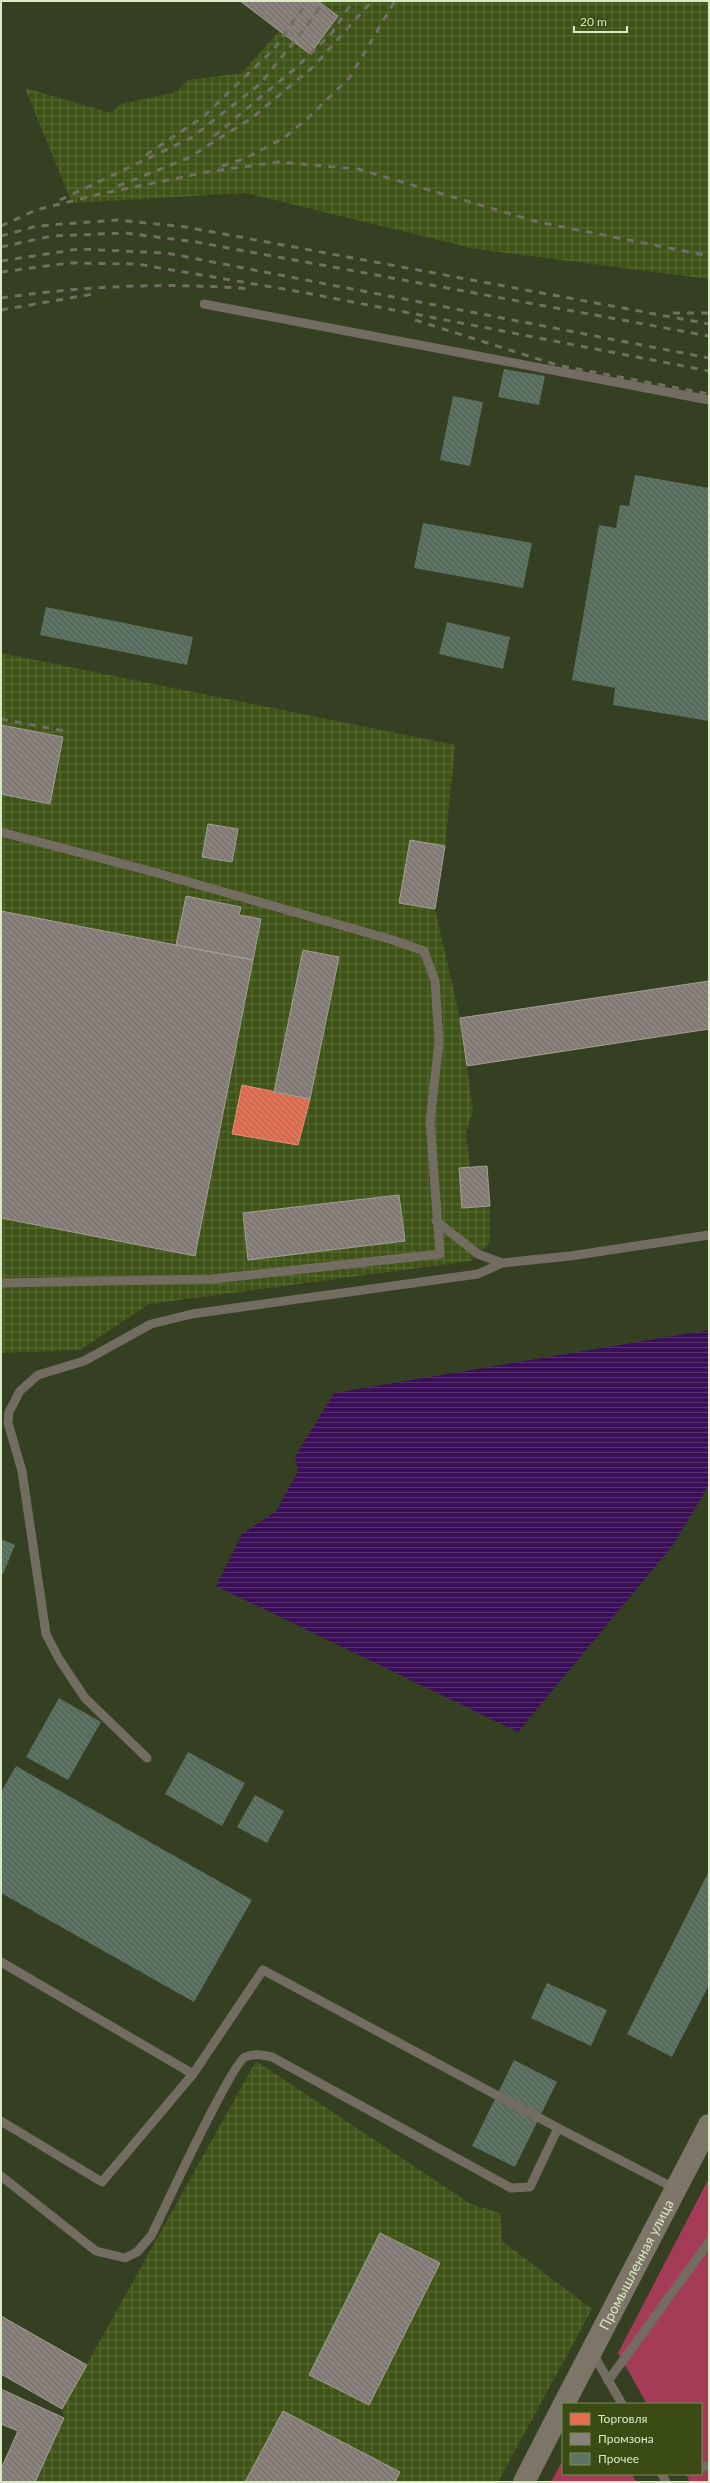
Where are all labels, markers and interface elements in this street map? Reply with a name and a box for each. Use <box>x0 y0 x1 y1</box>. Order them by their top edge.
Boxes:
scale bar <box>574 8 627 34</box>
text: 20 m <box>580 14 607 29</box>
street label: Промышленная улица <box>595 2196 677 2333</box>
legend <box>562 2403 702 2475</box>
text: Торговля <box>598 2411 648 2426</box>
text: Промзона <box>598 2431 654 2446</box>
text: Прочее <box>598 2451 639 2466</box>

